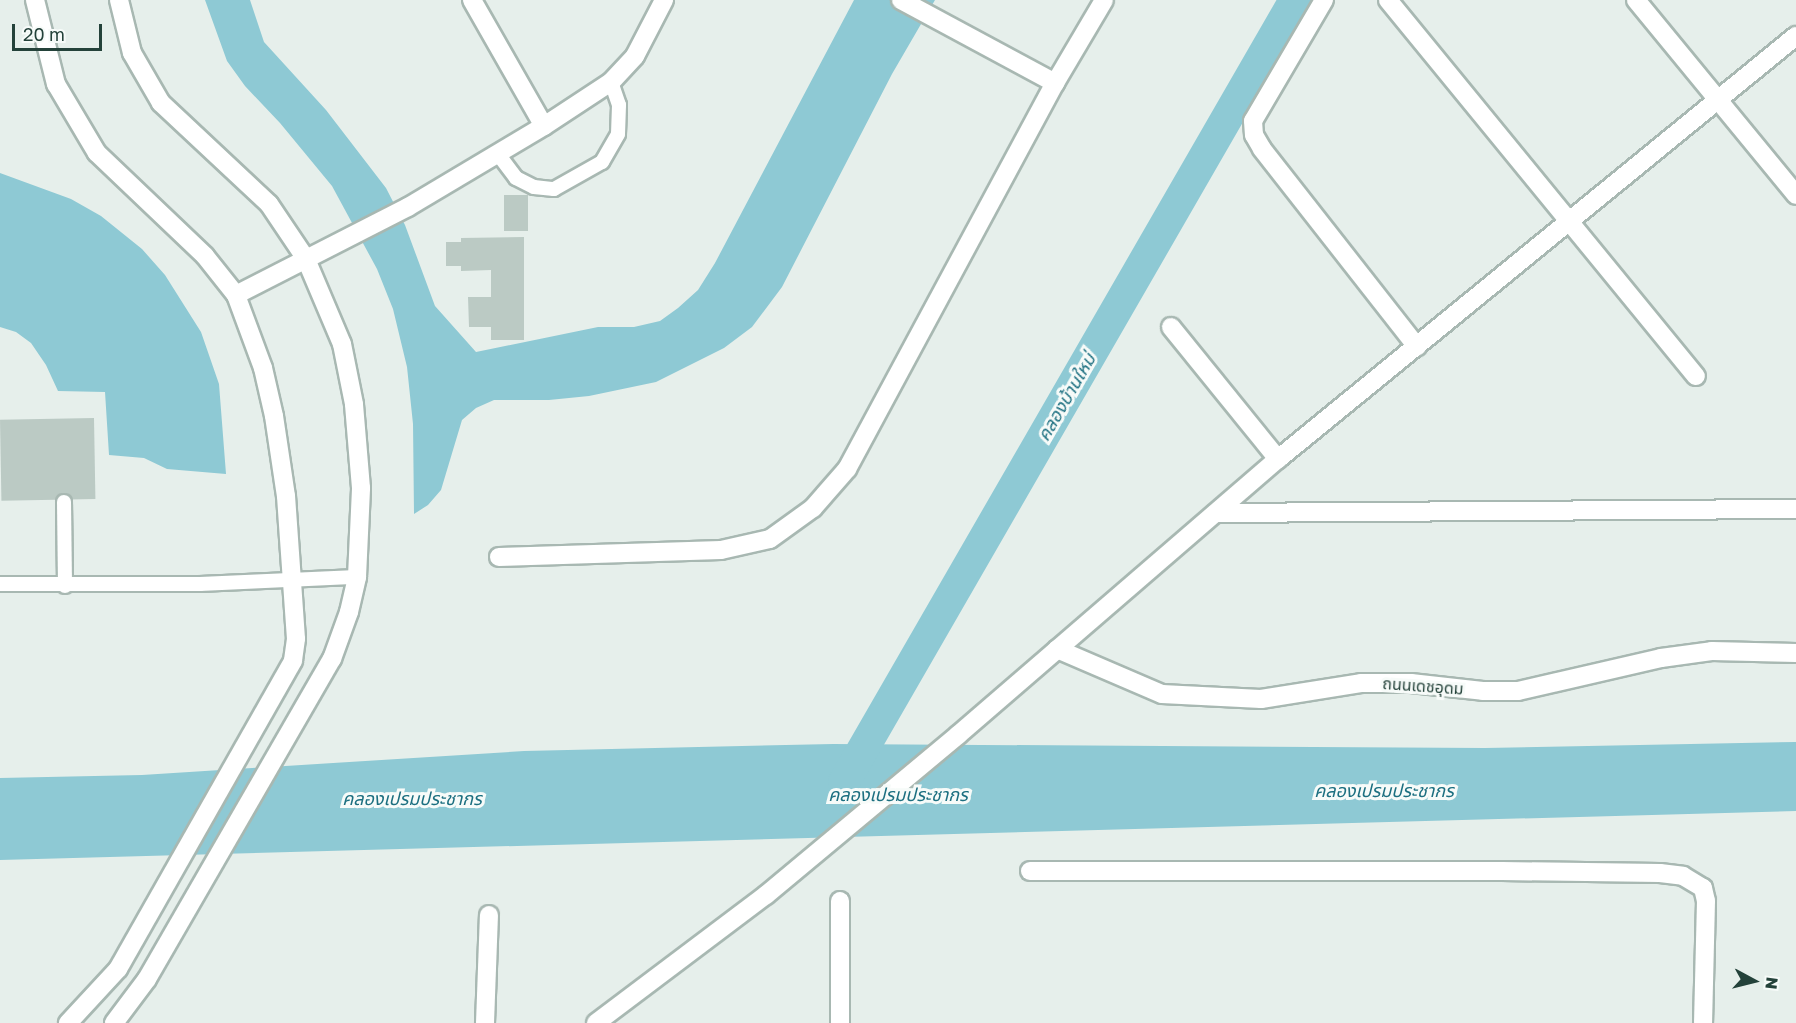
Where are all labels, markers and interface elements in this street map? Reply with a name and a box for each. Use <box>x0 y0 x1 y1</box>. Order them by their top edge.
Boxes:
scale bar <box>15 12 105 50</box>
text: 20 m <box>23 23 65 45</box>
water label: คลองบ้านใหม่ <box>1032 349 1100 445</box>
street label: ถนนเดชอุดม <box>1382 674 1464 698</box>
water label: คลองเปรมประชากร <box>1314 779 1454 801</box>
water label: คลองเปรมประชากร <box>828 783 968 805</box>
water label: คลองเปรมประชากร <box>342 787 482 809</box>
north arrow <box>1724 951 1784 1011</box>
text: N <box>1761 976 1783 990</box>

